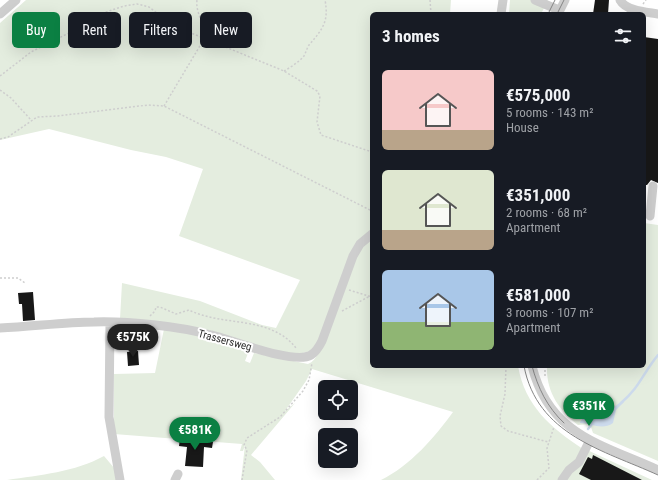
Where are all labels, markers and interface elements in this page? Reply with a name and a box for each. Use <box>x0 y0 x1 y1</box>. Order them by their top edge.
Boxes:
chip: Buy <box>12 12 60 48</box>
chip: Rent <box>68 12 121 48</box>
chip: Filters <box>129 12 192 48</box>
chip: New <box>200 12 252 48</box>
icon: filters <box>612 25 634 47</box>
text: 3 homes <box>382 26 440 46</box>
text: €575,000 <box>506 85 570 105</box>
icon: home <box>414 86 462 134</box>
text: 5 rooms · 143 m² <box>506 105 593 120</box>
text: House <box>506 120 539 135</box>
text: €351,000 <box>506 185 570 205</box>
icon: home <box>414 186 462 234</box>
text: 2 rooms · 68 m² <box>506 205 587 220</box>
text: Apartment <box>506 220 560 235</box>
text: €581,000 <box>506 285 570 305</box>
icon: home <box>414 286 462 334</box>
text: 3 rooms · 107 m² <box>506 305 593 320</box>
text: Apartment <box>506 320 560 335</box>
pin: €575K <box>105 324 161 358</box>
street label: Trassersweg <box>197 327 253 354</box>
text: €575K <box>116 329 150 344</box>
map controls <box>318 380 358 468</box>
button: locate <box>318 380 358 420</box>
pin: €351K <box>561 393 617 427</box>
text: €351K <box>572 398 606 413</box>
pin: €581K <box>167 417 223 451</box>
text: €581K <box>178 422 212 437</box>
button: layers <box>318 428 358 468</box>

